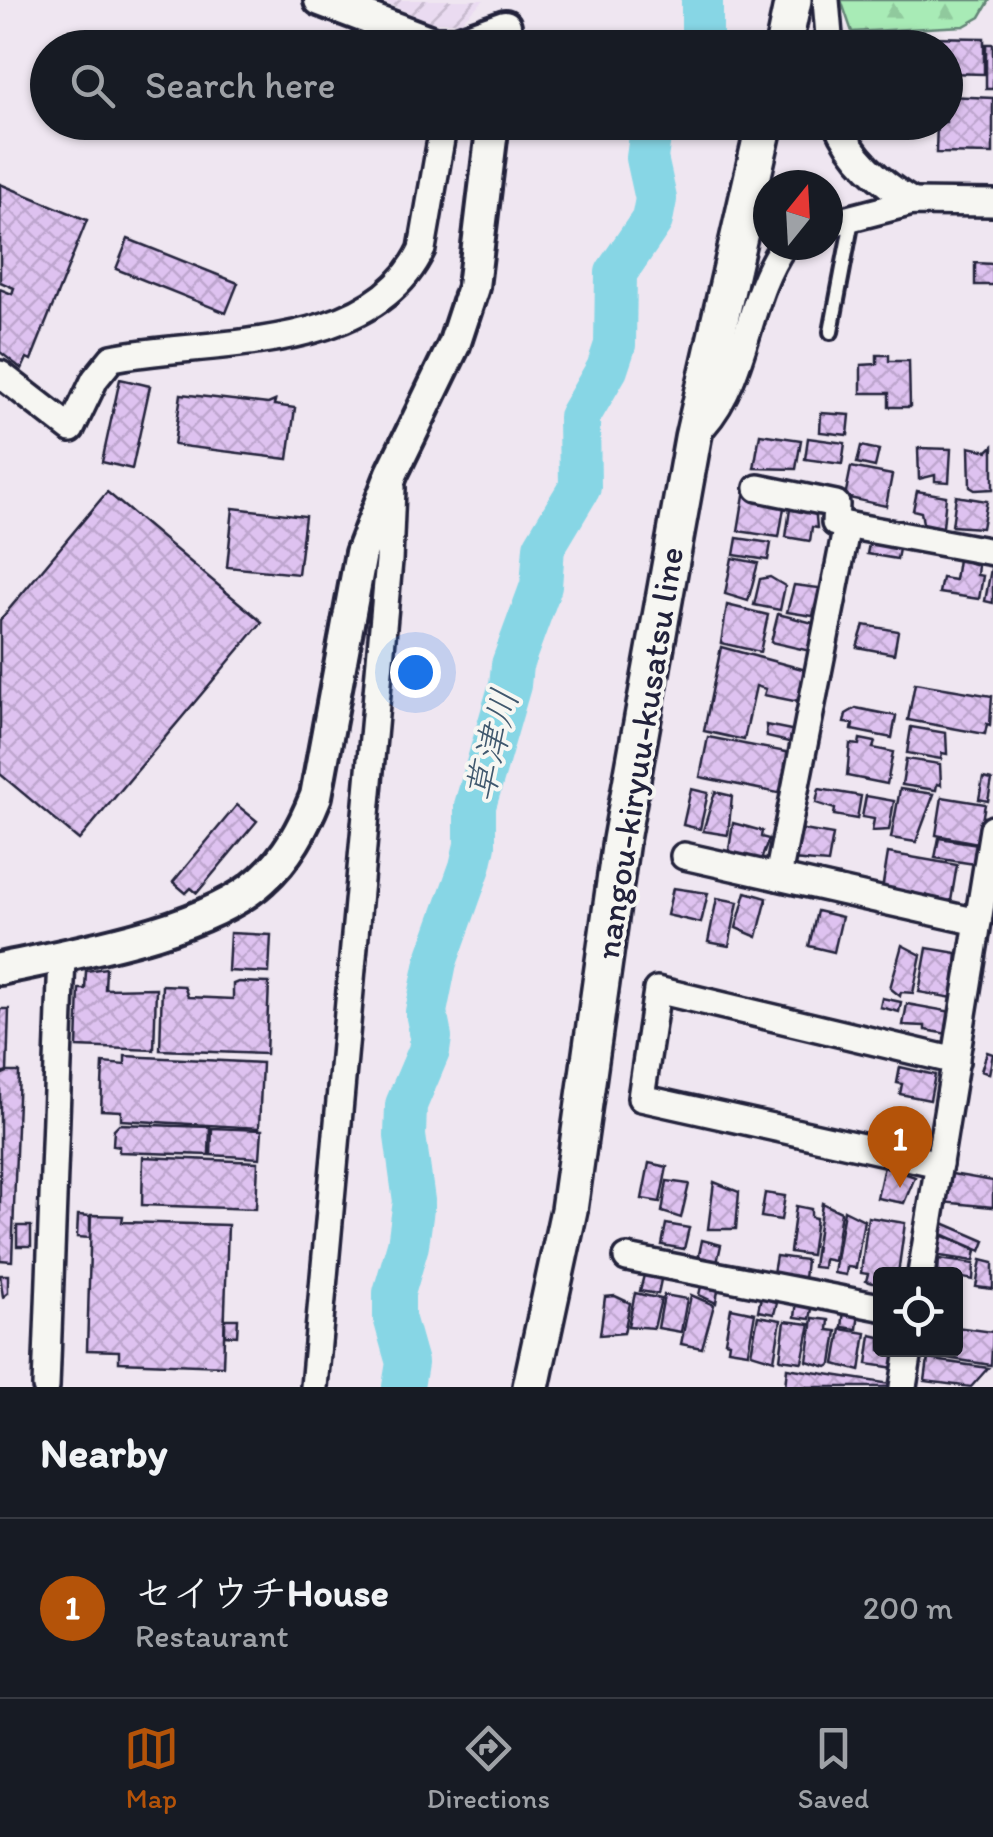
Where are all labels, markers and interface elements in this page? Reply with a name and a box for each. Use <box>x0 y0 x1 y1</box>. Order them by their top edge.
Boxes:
search box <box>30 30 963 140</box>
icon: search <box>65 58 120 113</box>
text: Search here <box>145 62 336 108</box>
north arrow <box>753 170 843 260</box>
street label: nangou-kiryuu-kusatsu line <box>586 544 692 962</box>
your location <box>390 647 441 698</box>
water label: 草津川 <box>456 684 528 806</box>
pin: 1 <box>868 1106 932 1188</box>
map controls <box>873 1267 963 1357</box>
button: locate <box>873 1267 963 1357</box>
text: Nearby <box>40 1427 167 1478</box>
text: セイウチHouse <box>135 1570 389 1616</box>
text: 1 <box>65 1589 80 1627</box>
text: 200 m <box>863 1589 953 1627</box>
text: Restaurant <box>135 1617 289 1655</box>
tab: Map <box>124 1721 179 1815</box>
tab: Directions <box>427 1721 550 1815</box>
tab: Saved <box>798 1721 869 1815</box>

